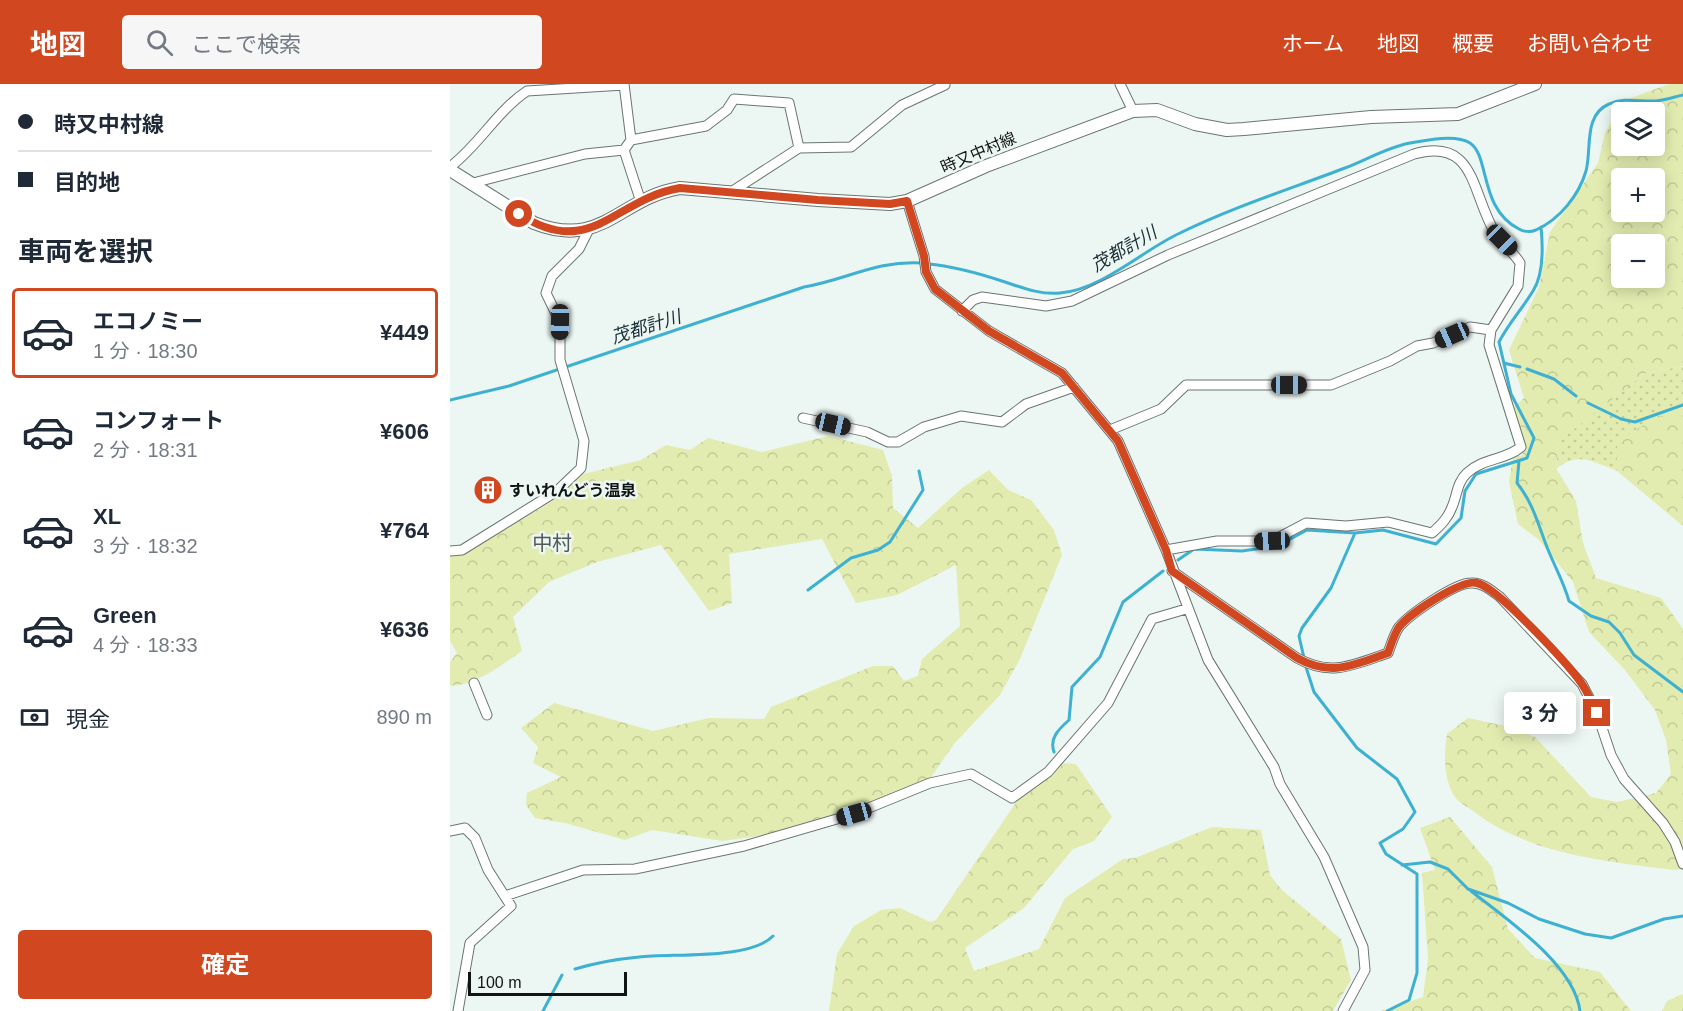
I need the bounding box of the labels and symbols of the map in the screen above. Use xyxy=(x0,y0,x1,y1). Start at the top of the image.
street label: 時又中村線 xyxy=(938,129,1018,176)
route start xyxy=(505,200,532,227)
water label: 茂都計川 xyxy=(1088,221,1162,276)
car xyxy=(1483,221,1521,259)
car xyxy=(551,304,569,340)
water label: 茂都計川 xyxy=(609,306,685,348)
car xyxy=(1432,319,1472,351)
car xyxy=(1271,376,1307,394)
car xyxy=(813,411,853,437)
building icon: すいれんどう温泉 xyxy=(472,474,504,506)
place label: すいれんどう温泉 xyxy=(509,482,637,499)
car xyxy=(1254,531,1290,551)
district label: 中村 xyxy=(532,532,572,554)
callout: 3 分 xyxy=(1504,692,1576,734)
route end xyxy=(1583,699,1610,726)
car xyxy=(834,800,874,828)
scale bar xyxy=(468,969,627,996)

